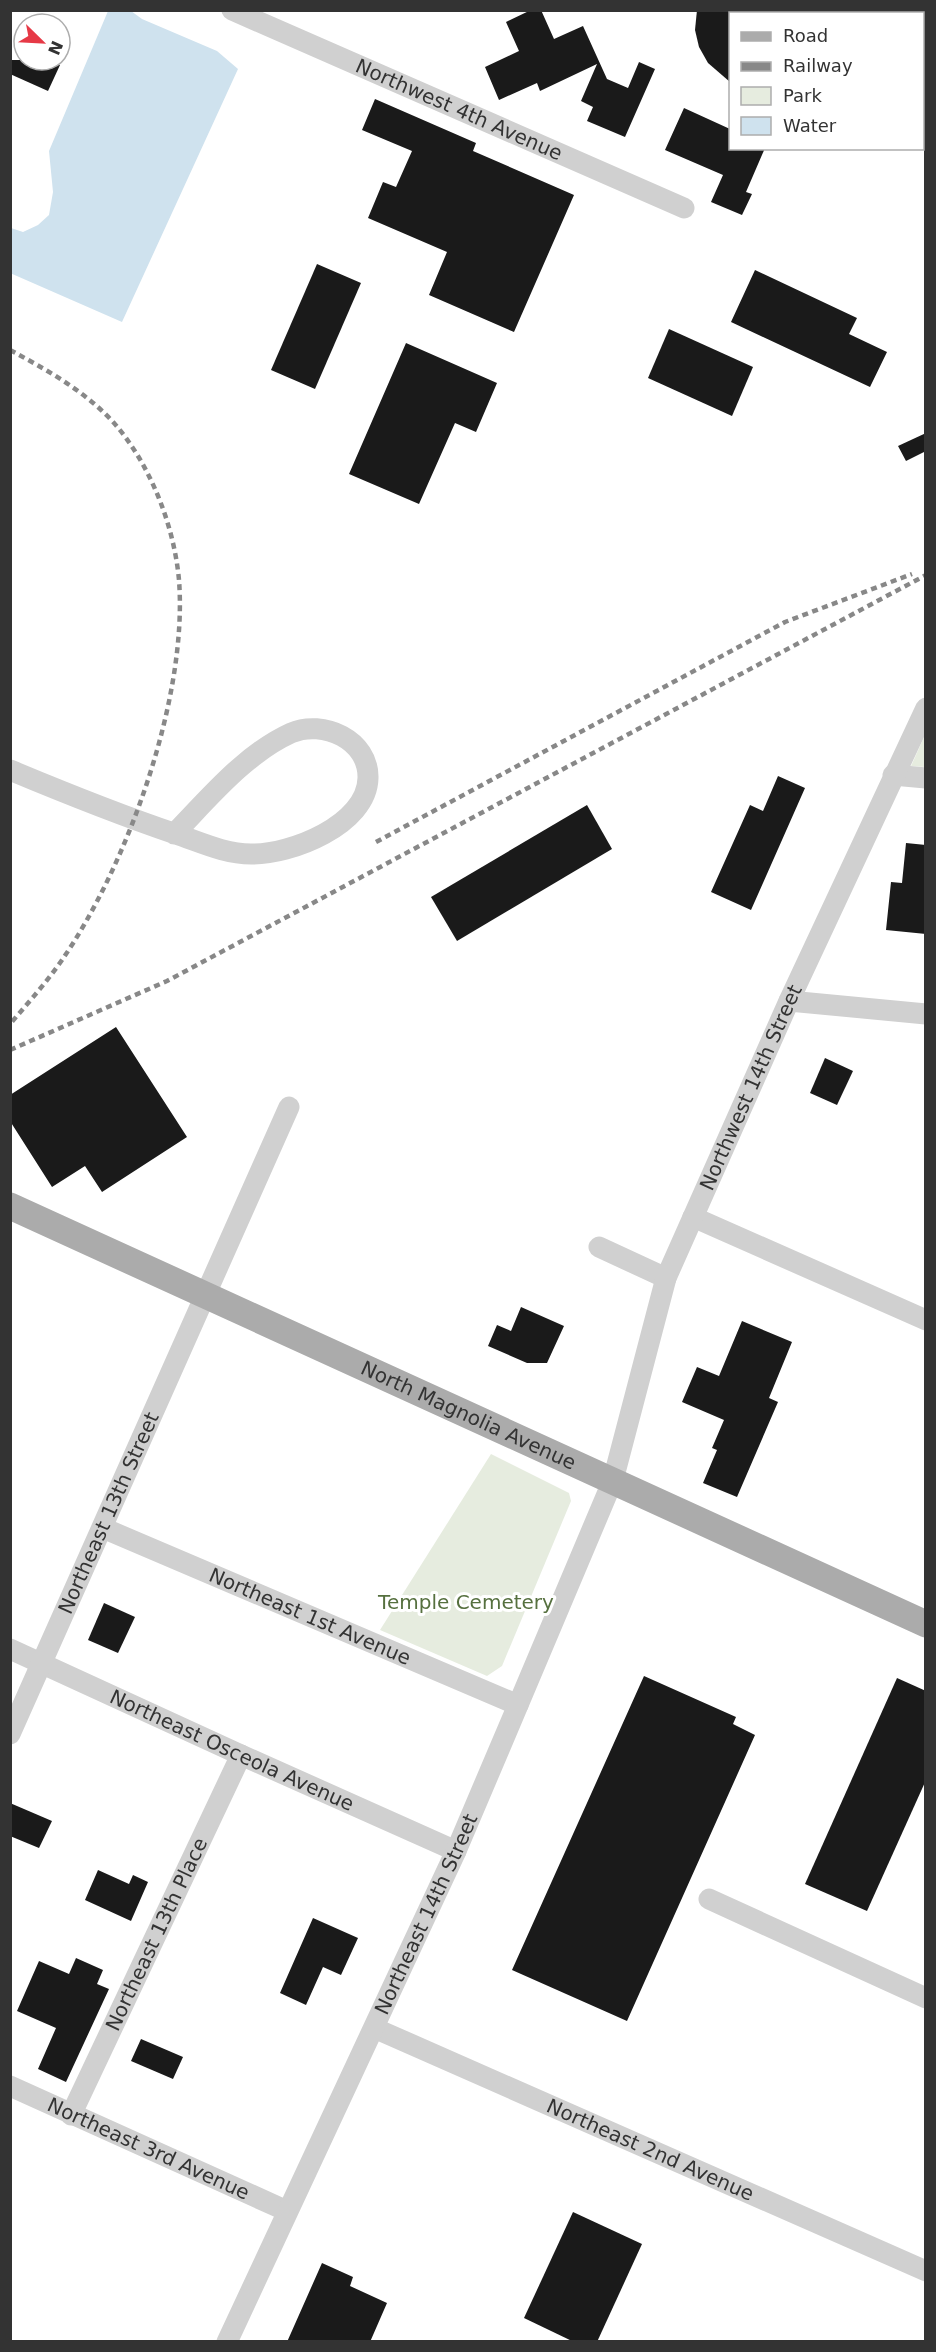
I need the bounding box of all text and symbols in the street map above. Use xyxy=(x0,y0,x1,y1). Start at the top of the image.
north arrow xyxy=(12,12,72,72)
legend xyxy=(729,12,924,150)
text: Road xyxy=(783,25,828,46)
text: N xyxy=(44,38,67,58)
street label: Northwest 4th Avenue xyxy=(352,54,566,165)
text: Railway xyxy=(783,55,853,76)
text: Park xyxy=(783,85,822,106)
text: Water xyxy=(783,115,837,136)
street label: Northwest 14th Street xyxy=(695,981,807,1194)
street label: North Magnolia Avenue xyxy=(357,1356,580,1475)
street label: Northeast 13th Street xyxy=(53,1408,164,1618)
street label: Northeast 1st Avenue xyxy=(205,1563,414,1670)
park label: Temple Cemetery xyxy=(377,1590,554,1614)
street label: Northeast Osceola Avenue xyxy=(106,1684,358,1816)
street label: Northeast 14th Street xyxy=(369,1810,483,2018)
street label: Northeast 13th Place xyxy=(101,1834,212,2035)
street label: Northeast 3rd Avenue xyxy=(44,2092,253,2205)
street label: Northeast 2nd Avenue xyxy=(543,2094,758,2206)

